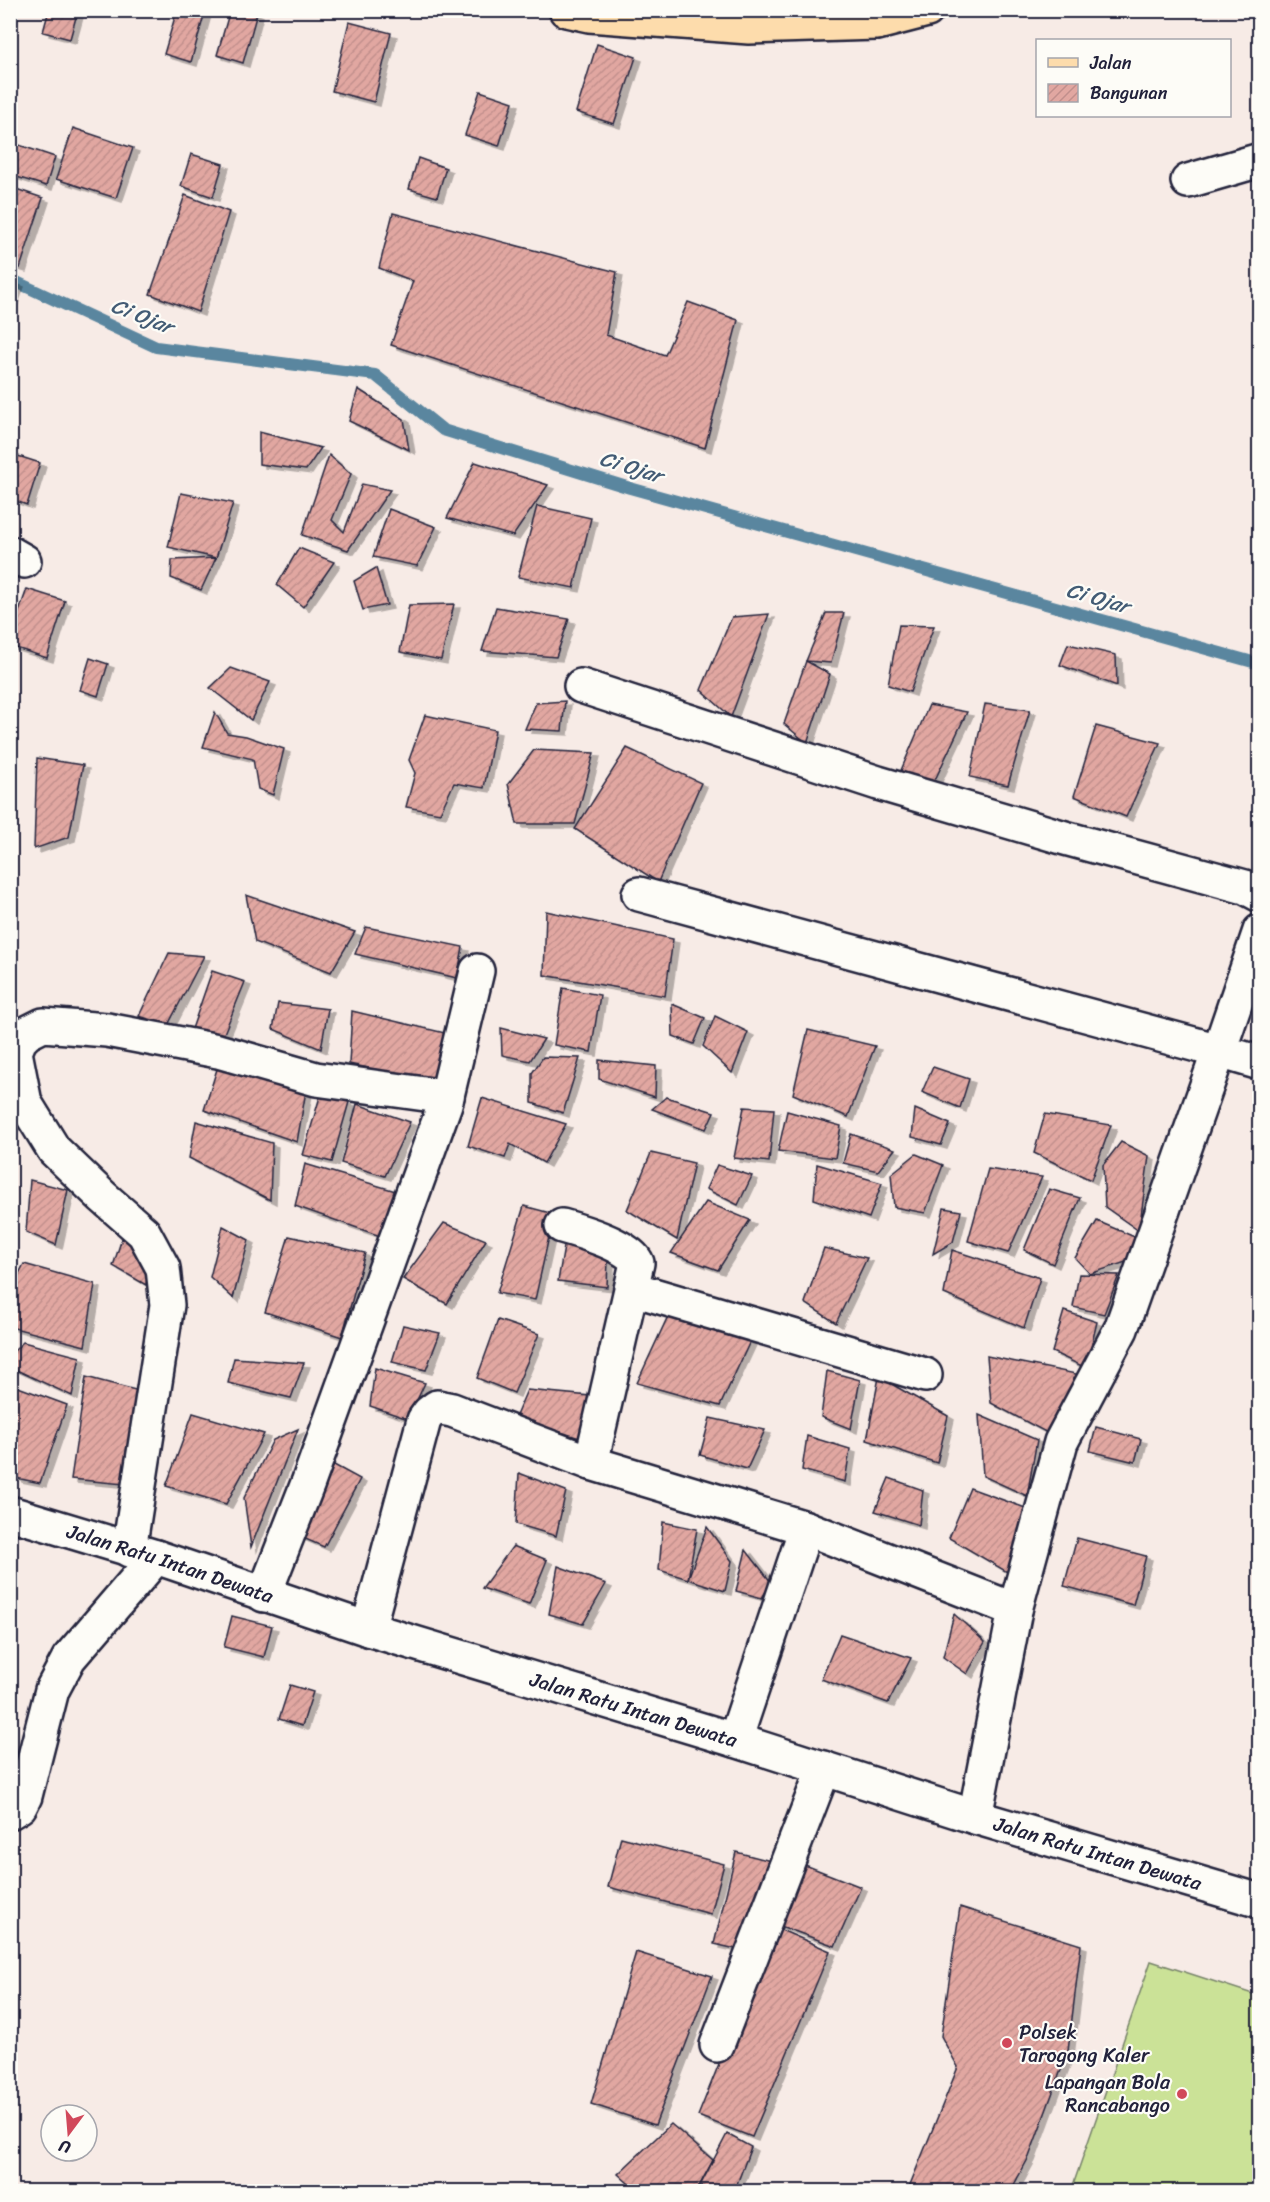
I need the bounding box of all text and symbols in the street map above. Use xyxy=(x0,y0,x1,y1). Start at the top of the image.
legend xyxy=(1036,39,1231,117)
text: Jalan xyxy=(1089,47,1132,79)
text: Bangunan xyxy=(1090,77,1168,109)
water label: Ci Ojar xyxy=(105,287,183,347)
water label: Ci Ojar xyxy=(595,439,671,496)
water label: Ci Ojar xyxy=(1062,571,1138,626)
street label: Jalan Ratu Intan Dewata xyxy=(62,1514,279,1614)
street label: Jalan Ratu Intan Dewata xyxy=(525,1662,743,1758)
street label: Jalan Ratu Intan Dewata xyxy=(989,1806,1207,1901)
place label: Polsek Tarogong Kaler xyxy=(1019,2015,1150,2073)
marker: Polsek Tarogong Kaler xyxy=(1000,2036,1014,2050)
place label: Lapangan Bola Rancabango xyxy=(1045,2065,1171,2123)
marker: Lapangan Bola Rancabango xyxy=(1175,2087,1189,2101)
north arrow xyxy=(39,2103,99,2163)
text: U xyxy=(55,2131,74,2162)

